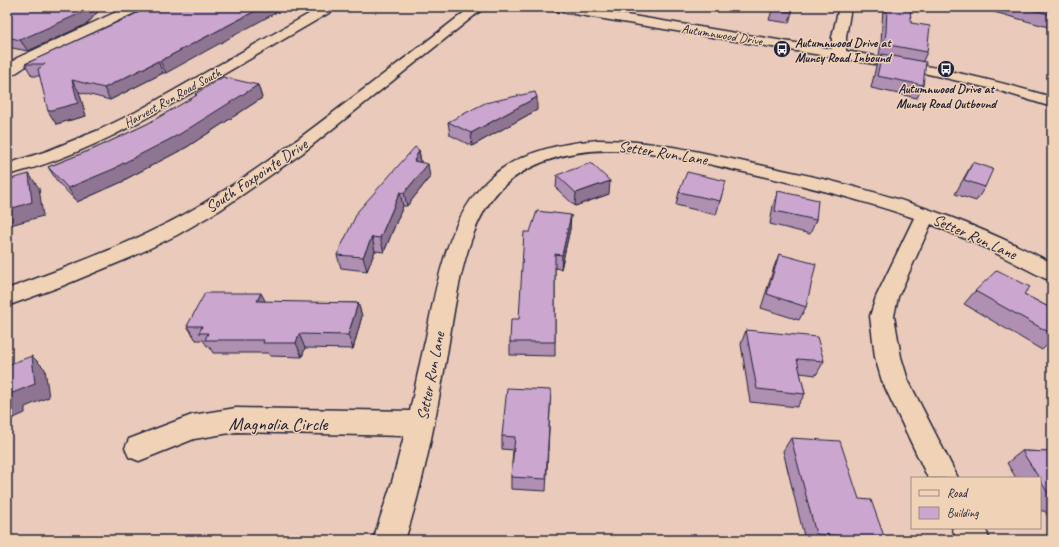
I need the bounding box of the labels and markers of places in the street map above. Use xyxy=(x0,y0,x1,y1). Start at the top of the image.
place label: Autumnwood Drive at Muncy Road Inbound xyxy=(795,35,893,66)
bus stop icon: Autumnwood Drive at Muncy Road Inbound xyxy=(772,39,792,59)
bus stop icon: Autumnwood Drive at Muncy Road Outbound xyxy=(936,59,956,79)
place label: Autumnwood Drive at Muncy Road Outbound xyxy=(896,81,999,112)

